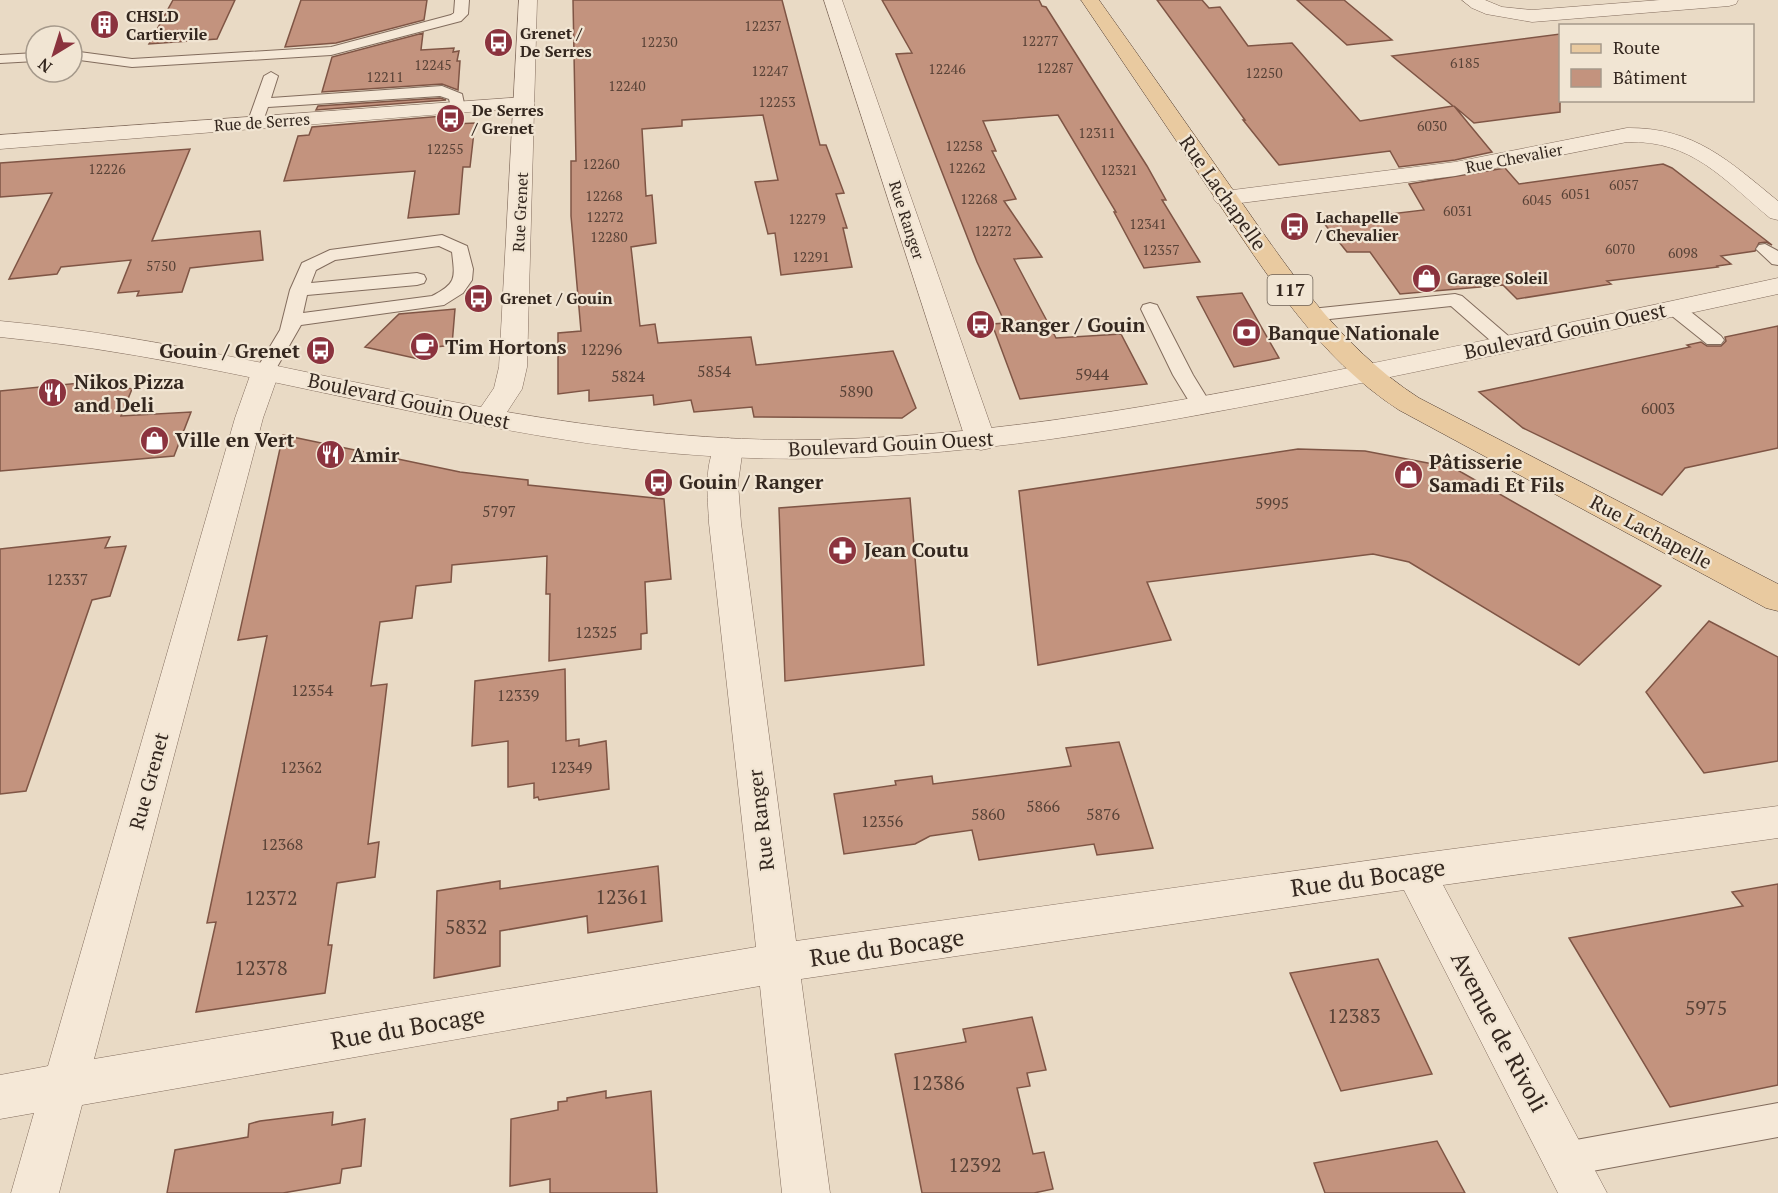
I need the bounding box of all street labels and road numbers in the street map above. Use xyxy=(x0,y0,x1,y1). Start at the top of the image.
street label: Rue de Serres xyxy=(213,108,311,136)
street label: Rue Lachapelle xyxy=(1174,130,1273,256)
street label: Rue Chevalier xyxy=(1463,138,1565,178)
street label: Rue Grenet xyxy=(507,171,533,253)
street label: Rue Ranger xyxy=(884,178,930,263)
road number: 117 xyxy=(1268,275,1312,305)
street label: Boulevard Gouin Ouest xyxy=(1461,296,1669,365)
street label: Boulevard Gouin Ouest xyxy=(306,366,513,435)
street label: Boulevard Gouin Ouest xyxy=(787,425,995,462)
street label: Rue Lachapelle xyxy=(1585,488,1717,575)
street label: Rue Grenet xyxy=(123,729,175,833)
street label: Rue Ranger xyxy=(741,767,780,872)
street label: Rue du Bocage xyxy=(1288,850,1447,904)
street label: Rue du Bocage xyxy=(807,920,966,974)
street label: Avenue de Rivoli xyxy=(1444,946,1556,1117)
street label: Rue du Bocage xyxy=(328,998,487,1056)

